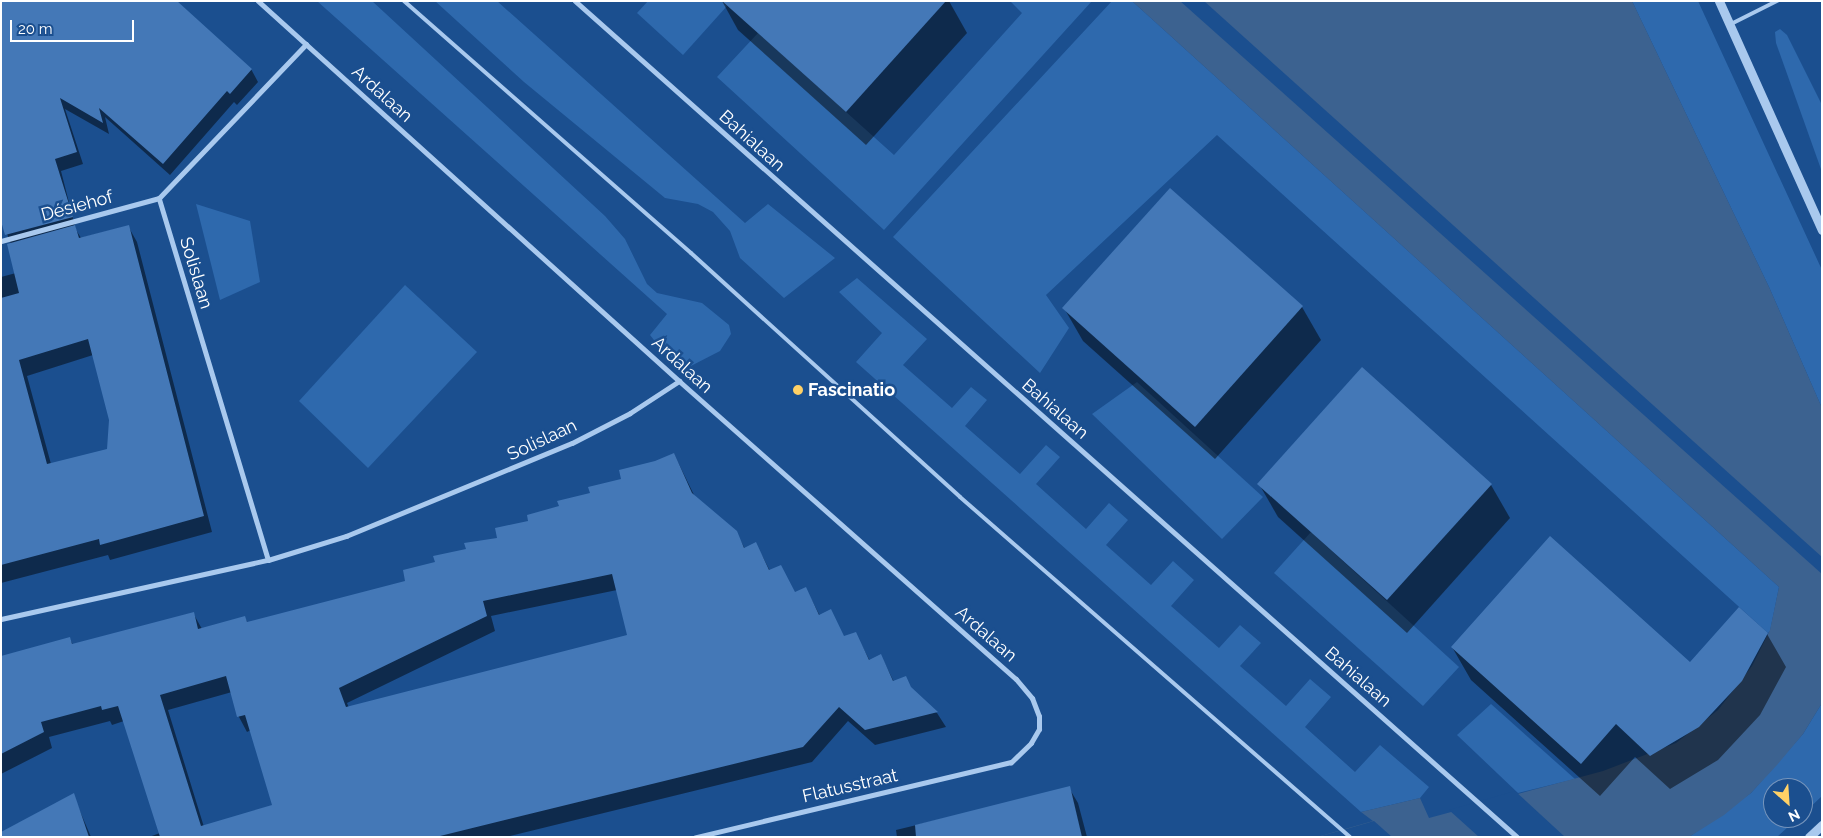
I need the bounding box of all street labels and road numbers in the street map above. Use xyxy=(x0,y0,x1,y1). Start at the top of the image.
street label: Ardalaan xyxy=(347,61,417,127)
street label: Bahialaan xyxy=(715,106,789,176)
street label: Désiehof xyxy=(39,186,115,226)
street label: Solislaan xyxy=(175,234,217,312)
street label: Ardalaan xyxy=(647,332,717,398)
street label: Bahialaan xyxy=(1017,374,1093,444)
street label: Solislaan xyxy=(504,415,580,465)
street label: Ardalaan xyxy=(951,601,1021,667)
street label: Bahialaan xyxy=(1320,642,1396,712)
street label: Flatusstraat xyxy=(800,765,900,807)

